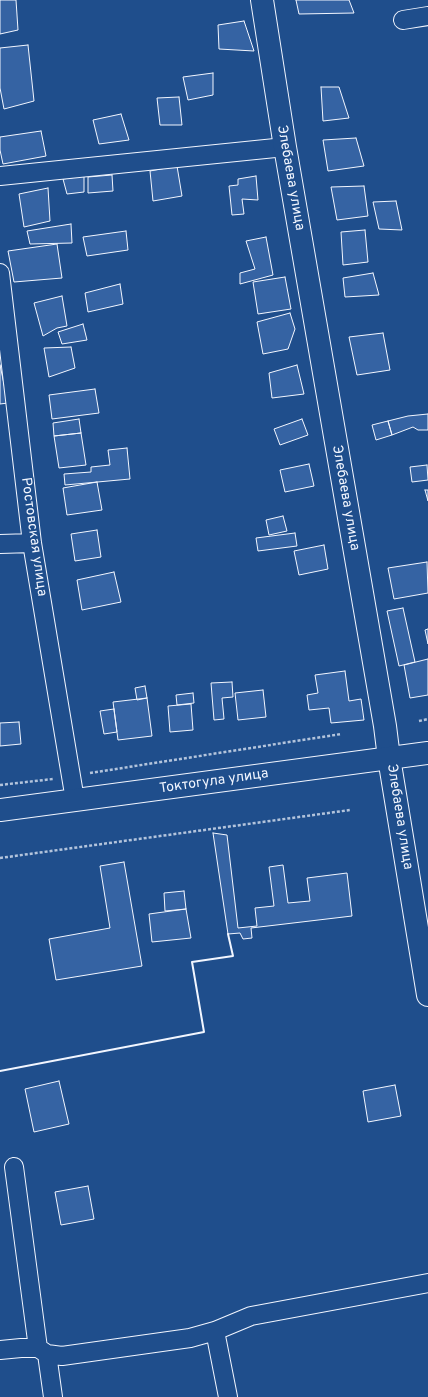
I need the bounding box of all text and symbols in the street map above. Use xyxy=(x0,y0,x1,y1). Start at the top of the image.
street label: Элебаева улица xyxy=(272,124,308,232)
street label: Элебаева улица xyxy=(327,444,363,552)
street label: Ростовская улица xyxy=(16,476,50,598)
street label: Элебаева улица xyxy=(382,763,416,871)
street label: Токтогула улица xyxy=(158,766,270,798)

